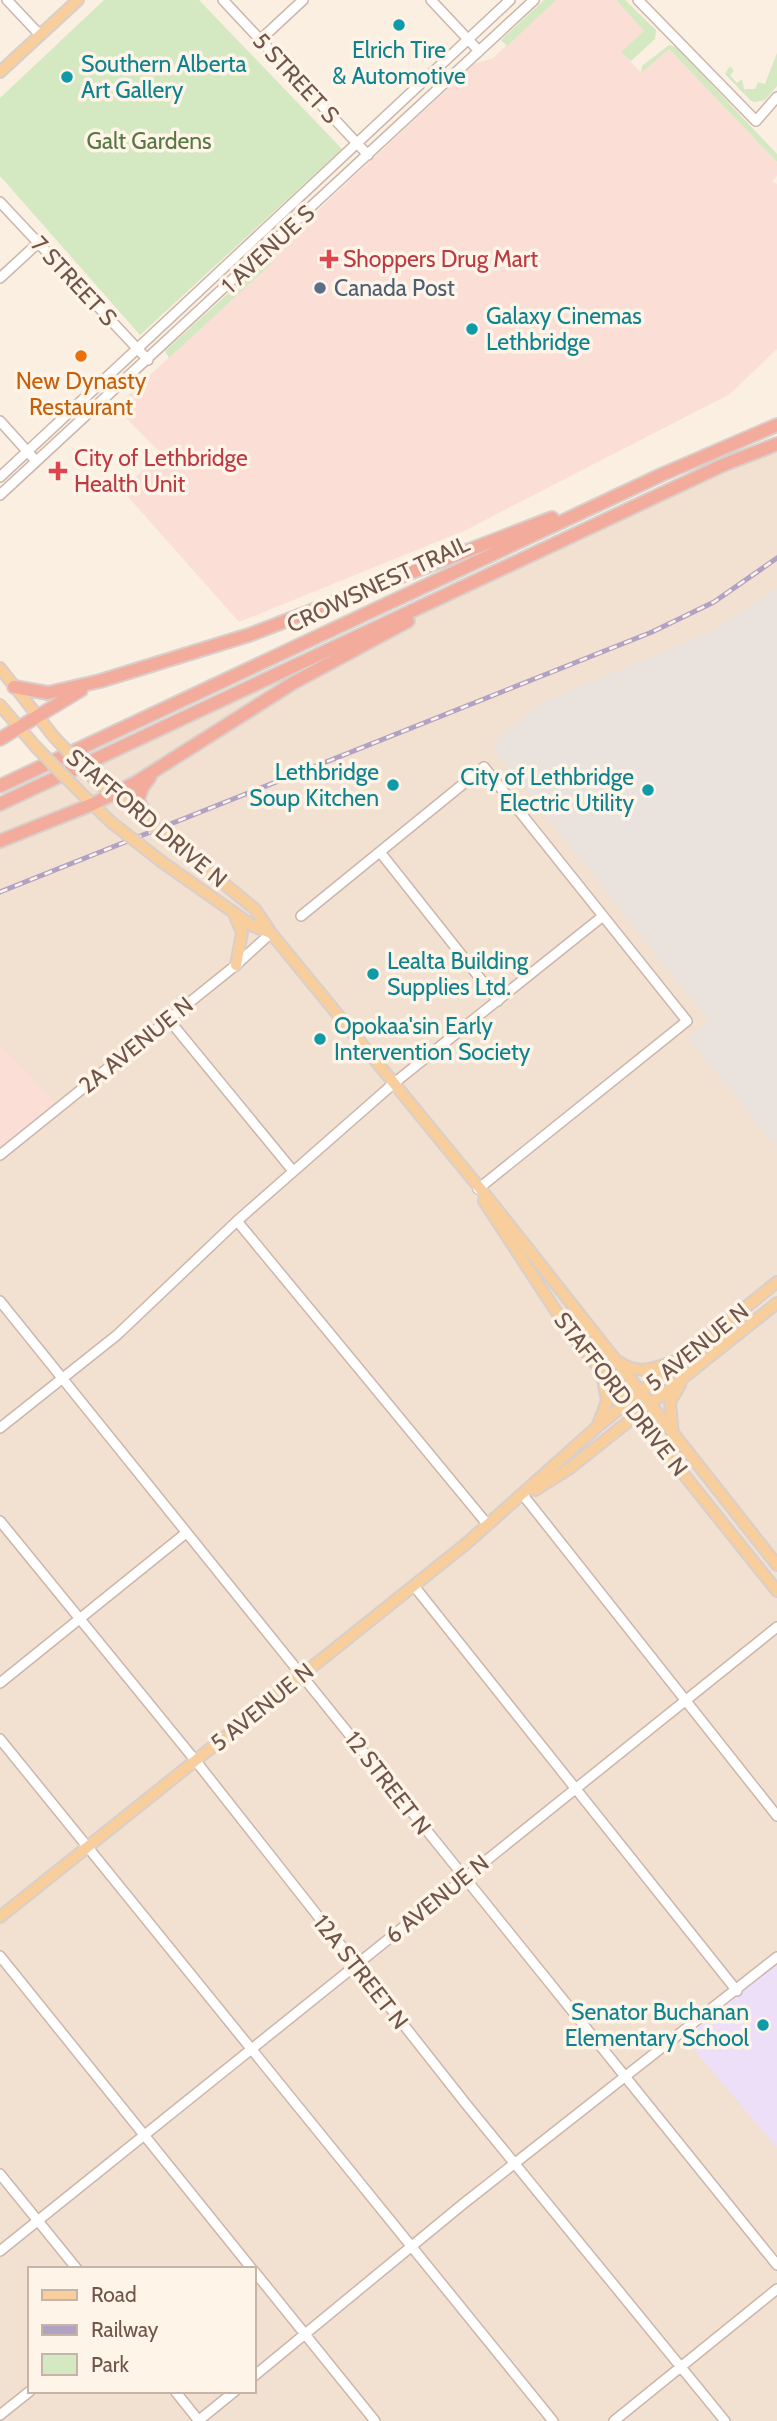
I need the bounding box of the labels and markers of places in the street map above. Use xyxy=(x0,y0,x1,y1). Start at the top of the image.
marker: Elrich Tire & Automotive xyxy=(391,17,407,33)
place label: Elrich Tire & Automotive xyxy=(332,36,466,90)
place label: Southern Alberta Art Gallery xyxy=(81,50,246,104)
marker: Southern Alberta Art Gallery xyxy=(59,69,75,85)
place label: Shoppers Drug Mart xyxy=(343,245,538,273)
marker: Shoppers Drug Mart xyxy=(321,251,337,267)
place label: Canada Post xyxy=(334,274,455,302)
marker: Canada Post xyxy=(312,280,328,296)
place label: Galaxy Cinemas Lethbridge xyxy=(486,302,642,356)
marker: Galaxy Cinemas Lethbridge xyxy=(464,321,480,337)
marker: New Dynasty Restaurant xyxy=(73,348,89,364)
place label: New Dynasty Restaurant xyxy=(16,367,147,421)
place label: City of Lethbridge Health Unit xyxy=(74,444,248,498)
marker: City of Lethbridge Health Unit xyxy=(48,461,68,481)
place label: Lethbridge Soup Kitchen xyxy=(249,758,379,812)
place label: City of Lethbridge Electric Utility xyxy=(460,763,634,817)
marker: Lethbridge Soup Kitchen xyxy=(385,777,401,793)
marker: City of Lethbridge Electric Utility xyxy=(640,782,656,798)
place label: Lealta Building Supplies Ltd. xyxy=(387,947,529,1001)
marker: Lealta Building Supplies Ltd. xyxy=(365,966,381,982)
place label: Opokaa'sin Early Intervention Society xyxy=(334,1012,531,1066)
marker: Opokaa'sin Early Intervention Society xyxy=(312,1031,328,1047)
place label: Senator Buchanan Elementary School xyxy=(565,1998,750,2052)
marker: Senator Buchanan Elementary School xyxy=(755,2017,771,2033)

